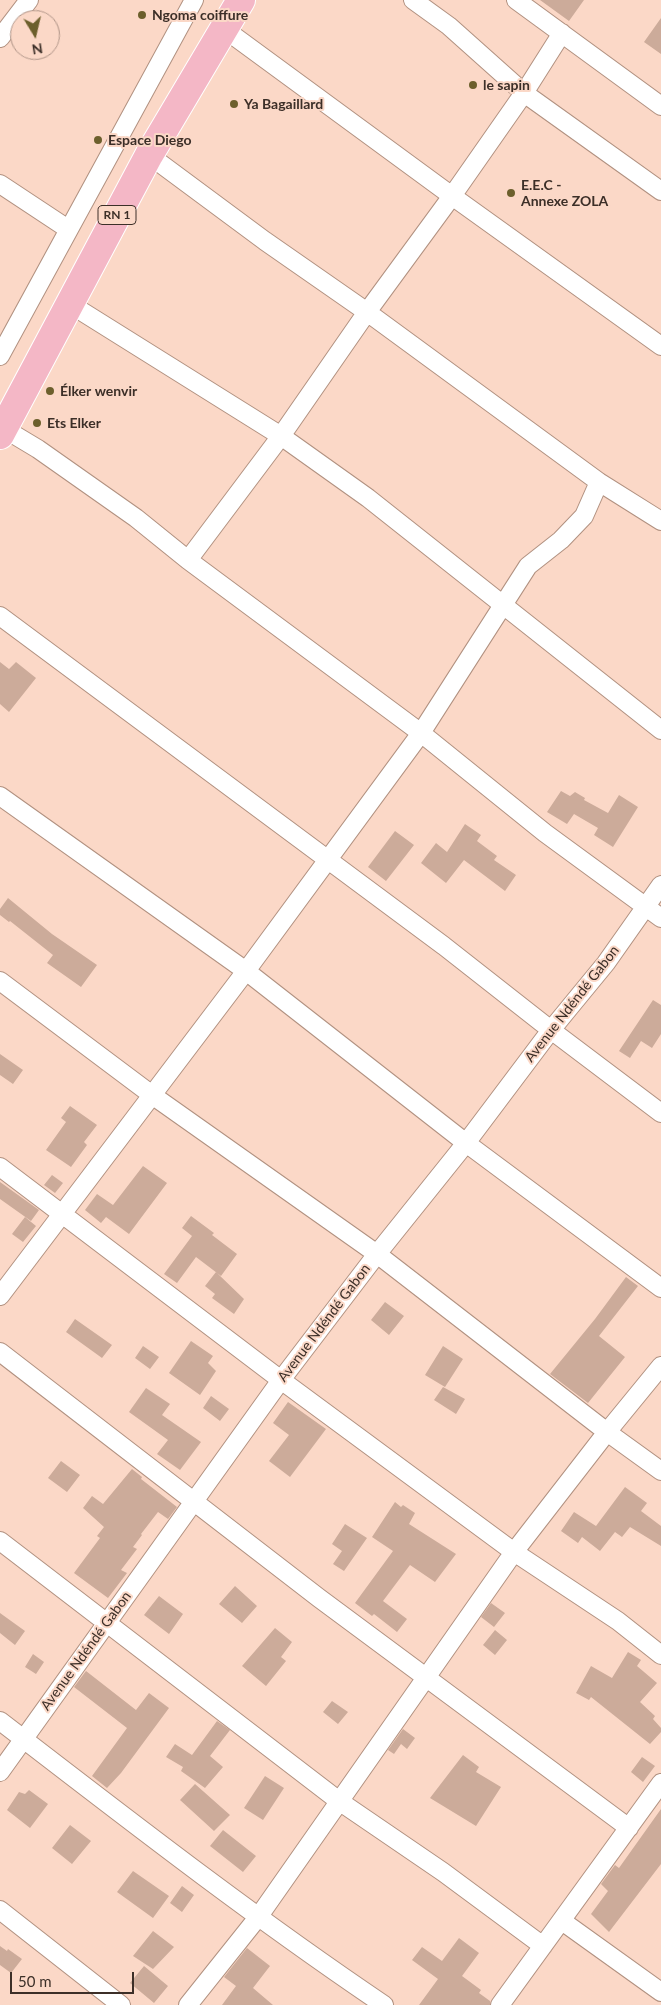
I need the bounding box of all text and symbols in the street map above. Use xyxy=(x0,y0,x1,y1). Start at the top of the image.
place label: Ngoma coiffure xyxy=(152,7,248,23)
marker: Ngoma coiffure xyxy=(136,9,148,21)
north arrow xyxy=(10,10,60,60)
text: N xyxy=(31,40,44,59)
place label: le sapin xyxy=(483,77,530,93)
marker: le sapin xyxy=(467,79,479,91)
place label: Ya Bagaillard xyxy=(244,96,323,112)
marker: Ya Bagaillard xyxy=(228,98,240,110)
place label: Espace Diego xyxy=(108,132,192,148)
marker: Espace Diego xyxy=(92,134,104,146)
place label: E.E.C - Annexe ZOLA xyxy=(521,177,608,210)
marker: E.E.C - Annexe ZOLA xyxy=(505,187,517,199)
road number: RN 1 xyxy=(98,206,136,224)
place label: Élker wenvir xyxy=(60,383,137,399)
marker: Élker wenvir xyxy=(44,385,56,397)
place label: Ets Elker xyxy=(47,415,101,431)
marker: Ets Elker xyxy=(31,417,43,429)
street label: Avenue Ndéndé Gabon xyxy=(521,942,623,1066)
street label: Avenue Ndéndé Gabon xyxy=(274,1261,374,1385)
street label: Avenue Ndéndé Gabon xyxy=(37,1588,135,1714)
scale bar xyxy=(12,1962,136,1994)
text: 50 m xyxy=(18,1972,52,1990)

